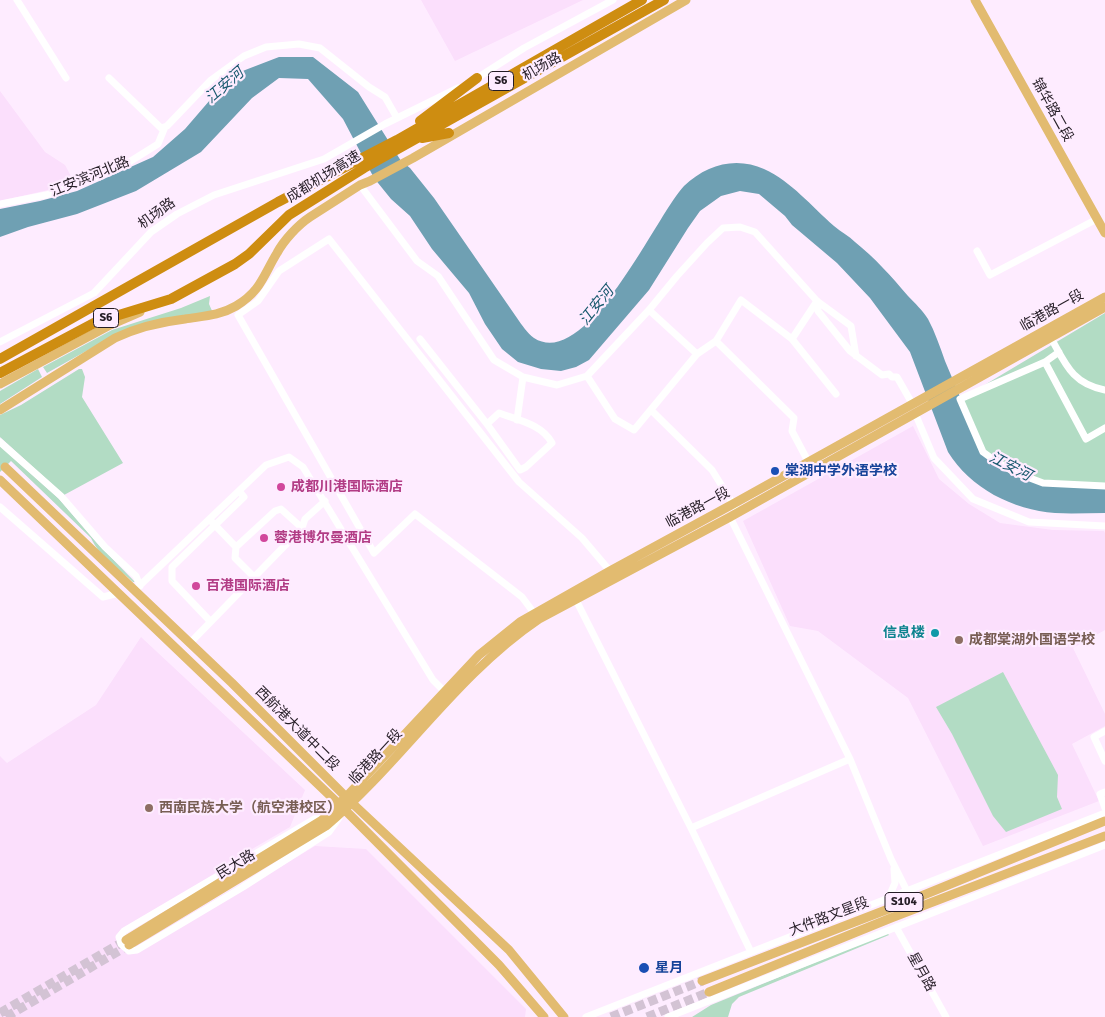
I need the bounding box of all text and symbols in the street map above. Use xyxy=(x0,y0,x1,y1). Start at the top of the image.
street label: 机场路 xyxy=(520,49,564,85)
water label: 江安河 xyxy=(202,64,248,108)
road number: S6 xyxy=(488,72,514,90)
street label: 锦华路二段 xyxy=(1028,75,1076,145)
street label: 成都机场高速 xyxy=(284,148,364,206)
street label: 江安滨河北路 xyxy=(48,153,132,201)
street label: 机场路 xyxy=(135,195,179,233)
water label: 江安河 xyxy=(576,283,618,329)
street label: 临港路一段 xyxy=(1017,287,1087,335)
road number: S6 xyxy=(94,308,118,328)
water label: 江安河 xyxy=(986,449,1034,485)
place label: 棠湖中学外语学校 xyxy=(785,463,897,479)
marker: 棠湖中学外语学校 xyxy=(769,465,781,477)
place label: 成都川港国际酒店 xyxy=(291,479,403,495)
marker: 成都川港国际酒店 xyxy=(275,481,287,493)
street label: 临港路一段 xyxy=(663,484,733,532)
place label: 蓉港博尔曼酒店 xyxy=(274,530,372,546)
marker: 蓉港博尔曼酒店 xyxy=(258,532,270,544)
place label: 百港国际酒店 xyxy=(206,578,290,594)
marker: 百港国际酒店 xyxy=(190,580,202,592)
place label: 信息楼 xyxy=(883,625,925,641)
marker: 信息楼 xyxy=(929,627,941,639)
place label: 成都棠湖外国语学校 xyxy=(969,632,1095,648)
marker: 成都棠湖外国语学校 xyxy=(953,634,965,646)
street label: 西航港大道中二段 xyxy=(251,683,343,775)
street label: 临港路一段 xyxy=(346,726,406,788)
place label: 西南民族大学（航空港校区） xyxy=(159,800,341,816)
marker: 西南民族大学（航空港校区） xyxy=(143,802,155,814)
street label: 民大路 xyxy=(214,847,258,883)
road number: S104 xyxy=(885,892,923,912)
street label: 大件路文星段 xyxy=(787,894,871,940)
street label: 星月路 xyxy=(903,950,939,994)
place label: 星月 xyxy=(655,960,683,976)
marker: 星月 xyxy=(637,961,651,975)

